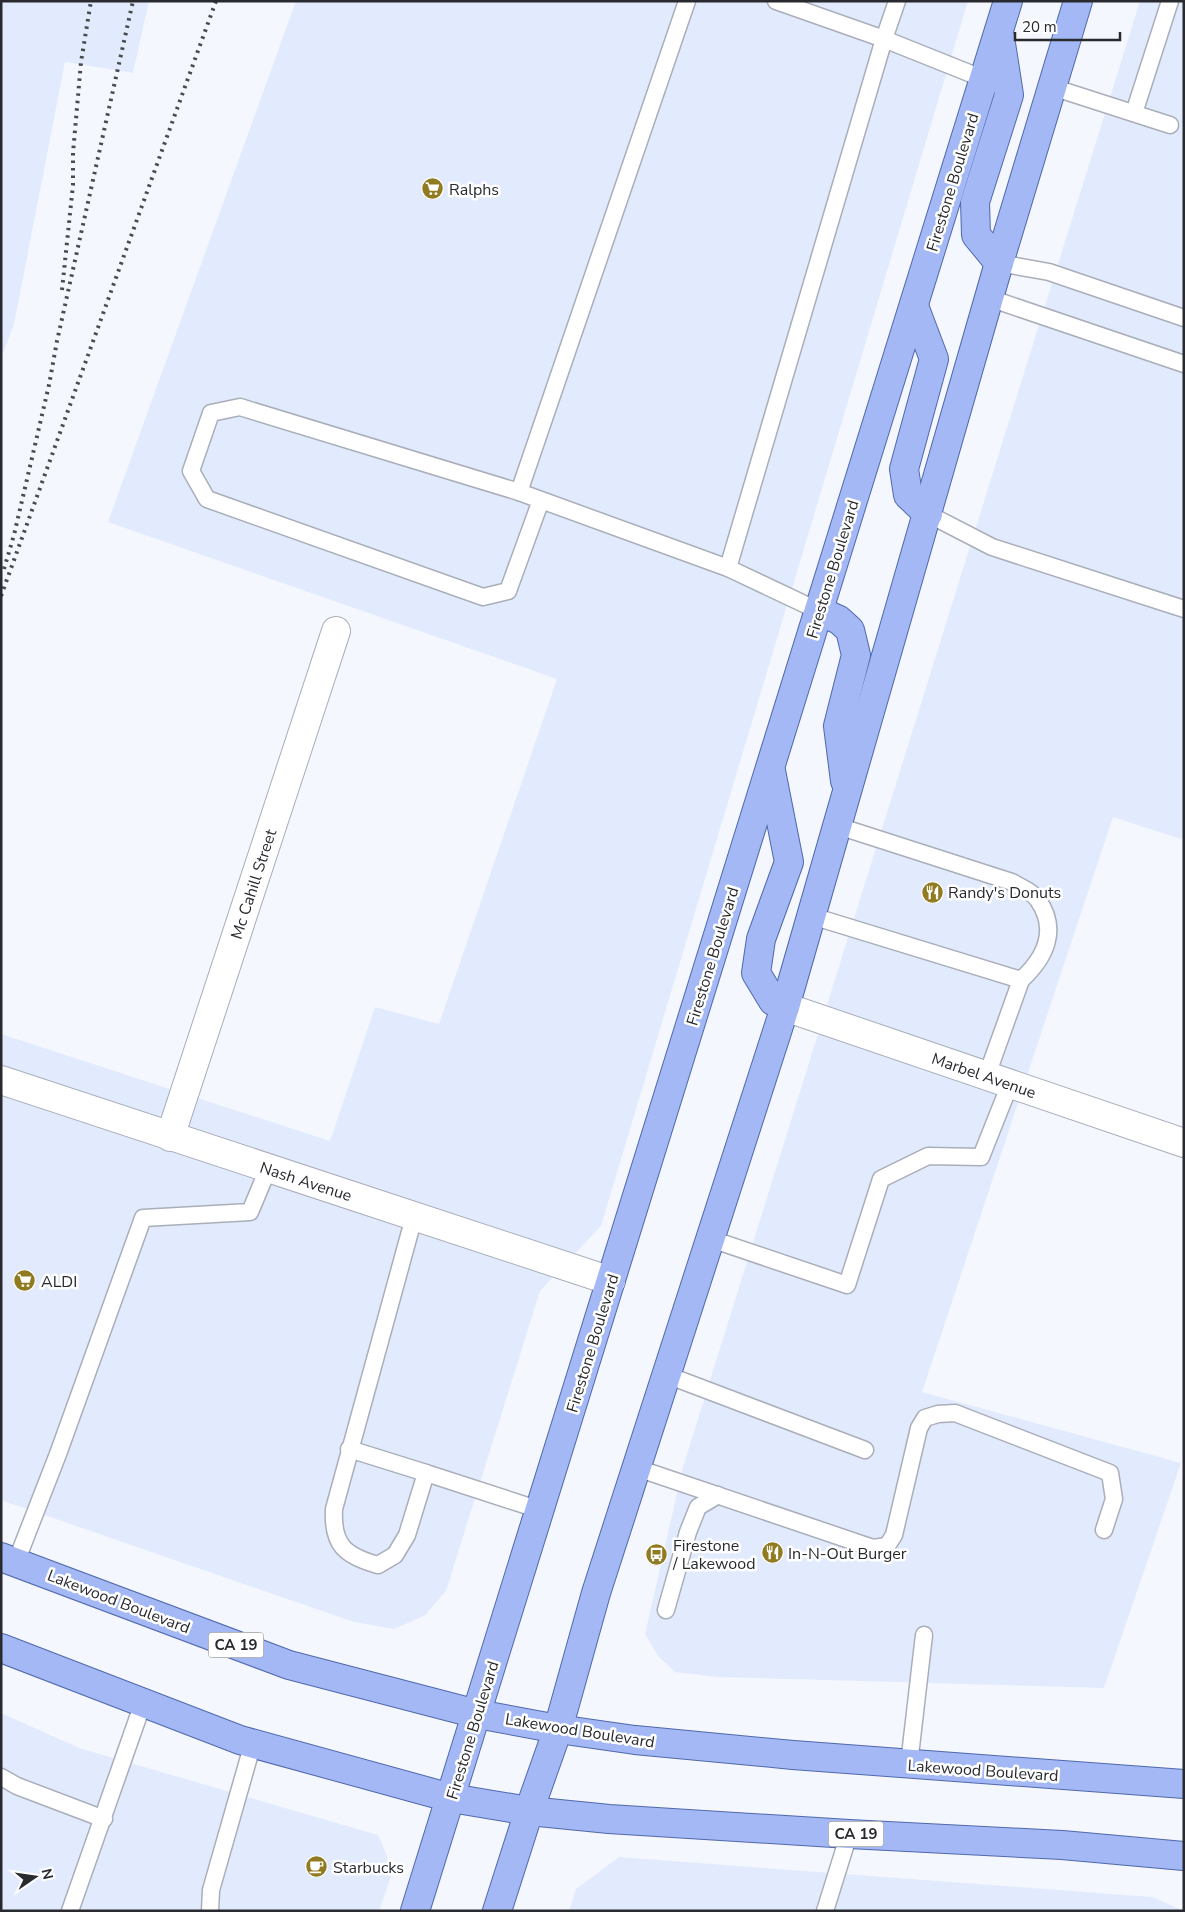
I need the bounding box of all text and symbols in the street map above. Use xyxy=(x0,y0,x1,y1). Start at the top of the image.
scale bar xyxy=(1015,10,1120,42)
text: 20 m xyxy=(1022,17,1057,37)
street label: Firestone Boulevard xyxy=(921,110,984,254)
supermarket icon: Ralphs xyxy=(421,177,445,201)
place label: Ralphs xyxy=(449,179,499,201)
street label: Firestone Boulevard xyxy=(801,497,864,641)
street label: Mc Cahill Street xyxy=(226,826,282,942)
restaurant icon: Randy's Donuts xyxy=(920,880,944,904)
place label: Randy's Donuts xyxy=(948,882,1061,904)
street label: Firestone Boulevard xyxy=(681,884,744,1028)
street label: Marbel Avenue xyxy=(929,1048,1039,1104)
street label: Nash Avenue xyxy=(257,1157,355,1207)
supermarket icon: ALDI xyxy=(13,1269,37,1293)
place label: ALDI xyxy=(41,1271,77,1293)
street label: Firestone Boulevard xyxy=(561,1271,624,1415)
place label: Firestone / Lakewood xyxy=(672,1535,755,1575)
restaurant icon: In-N-Out Burger xyxy=(760,1541,784,1565)
bus stop icon: Firestone / Lakewood xyxy=(645,1542,669,1566)
place label: In-N-Out Burger xyxy=(788,1543,907,1565)
street label: Lakewood Boulevard xyxy=(44,1565,193,1639)
road number: CA 19 xyxy=(208,1632,264,1658)
street label: Firestone Boulevard xyxy=(441,1658,504,1802)
street label: Lakewood Boulevard xyxy=(503,1708,656,1754)
street label: Lakewood Boulevard xyxy=(907,1755,1059,1787)
road number: CA 19 xyxy=(828,1822,884,1846)
north arrow xyxy=(10,1852,60,1902)
cafe icon: Starbucks xyxy=(305,1855,329,1879)
place label: Starbucks xyxy=(333,1857,404,1879)
text: N xyxy=(37,1867,58,1881)

